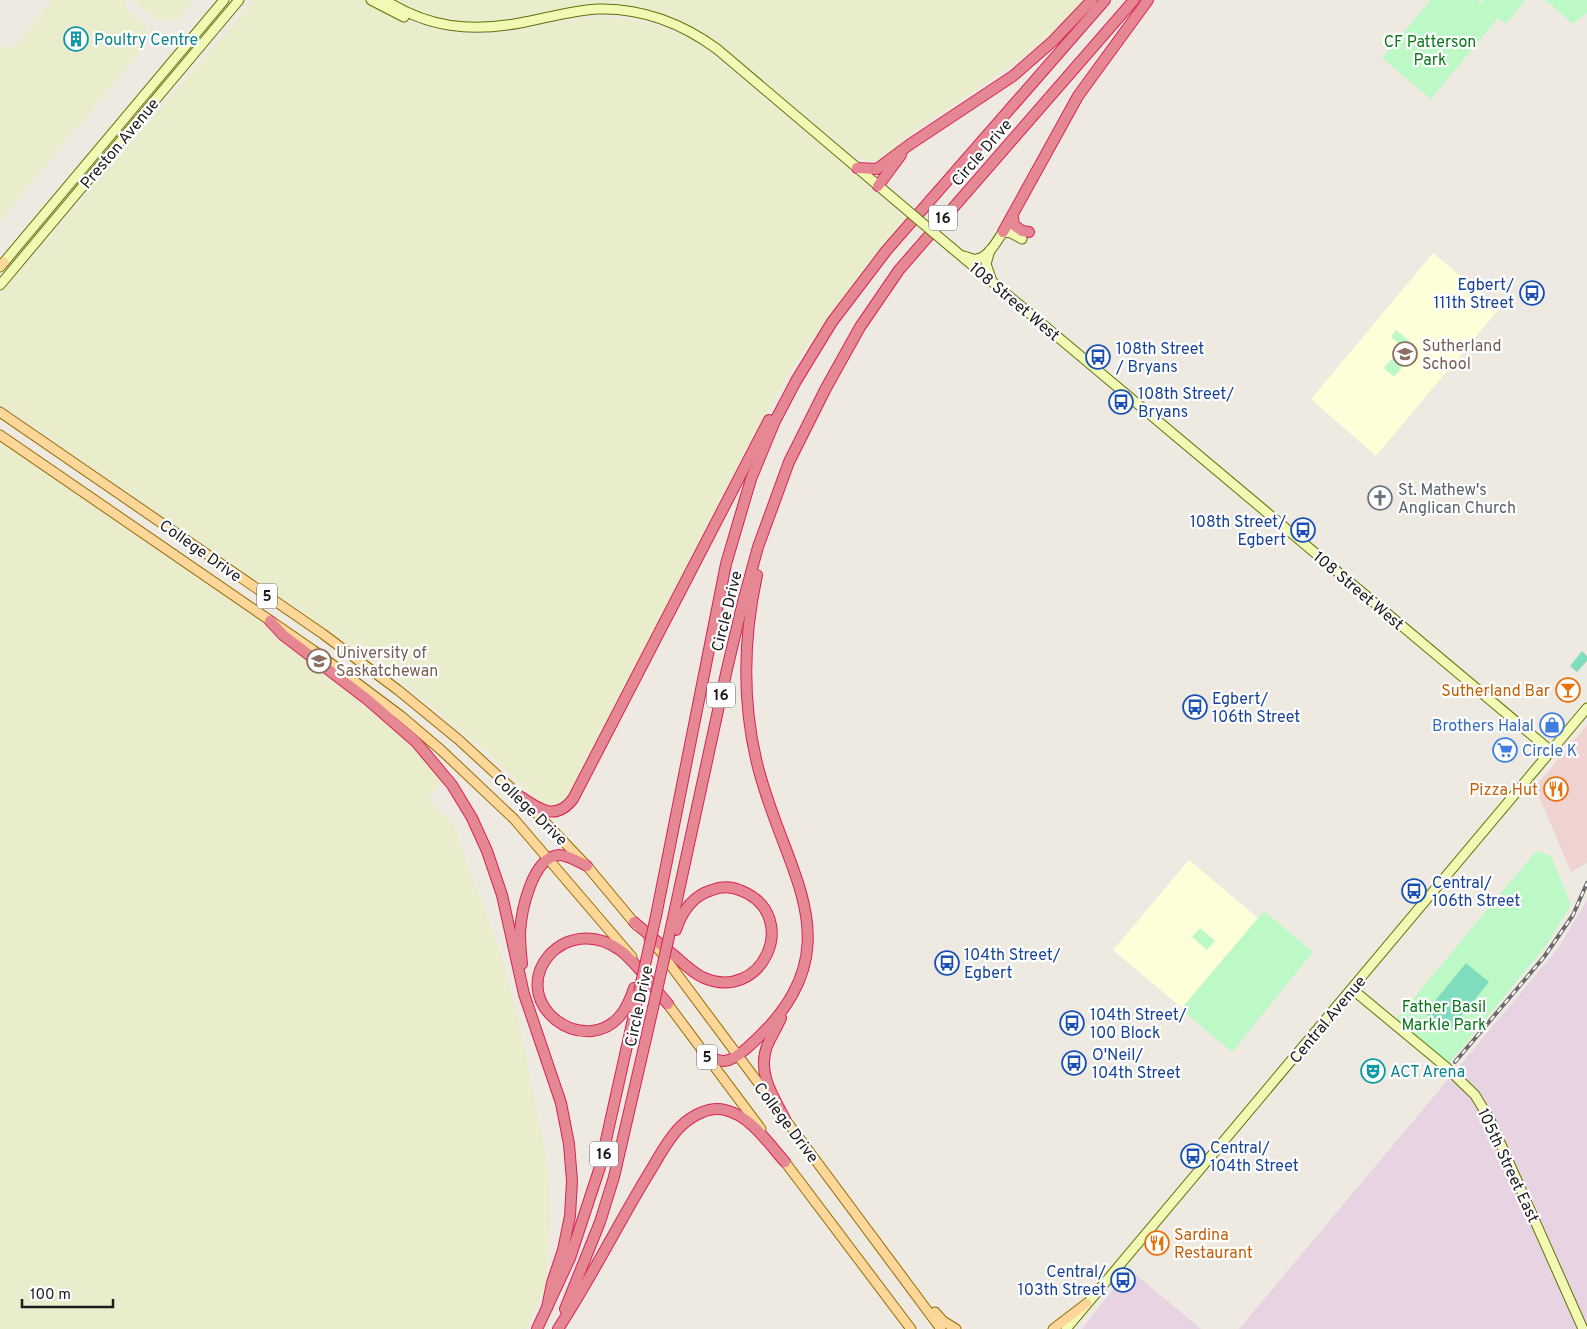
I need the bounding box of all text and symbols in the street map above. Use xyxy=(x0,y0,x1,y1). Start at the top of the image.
building icon: Poultry Centre xyxy=(63,26,89,52)
place label: Poultry Centre xyxy=(94,31,198,51)
park label: CF Patterson Park xyxy=(1384,33,1476,71)
street label: Preston Avenue xyxy=(77,95,164,194)
street label: Circle Drive xyxy=(948,116,1017,191)
road number: 16 xyxy=(929,206,957,230)
street label: 108 Street West xyxy=(964,259,1063,346)
place label: Egbert/ 111th Street xyxy=(1434,276,1514,314)
bus stop icon: Egbert/ 111th Street xyxy=(1519,280,1545,306)
place label: Sutherland School xyxy=(1422,337,1502,375)
place label: 108th Street / Bryans xyxy=(1115,340,1204,378)
school or university icon: Sutherland School xyxy=(1392,341,1418,367)
bus stop icon: 108th Street / Bryans xyxy=(1085,344,1111,370)
place label: 108th Street/ Bryans xyxy=(1138,385,1234,423)
bus stop icon: 108th Street/ Bryans xyxy=(1108,389,1134,415)
place label: St. Mathew's Anglican Church xyxy=(1398,481,1516,519)
church icon: St. Mathew's Anglican Church xyxy=(1367,485,1393,511)
place label: 108th Street/ Egbert xyxy=(1190,513,1286,551)
street label: College Drive xyxy=(155,516,245,587)
bus stop icon: 108th Street/ Egbert xyxy=(1290,517,1316,543)
street label: 108 Street West xyxy=(1308,548,1407,635)
street label: Circle Drive xyxy=(708,569,748,654)
road number: 5 xyxy=(257,584,277,608)
place label: University of Saskatchewan xyxy=(336,644,438,682)
school or university icon: University of Saskatchewan xyxy=(306,648,332,674)
bar icon: Sutherland Bar xyxy=(1555,677,1581,703)
road number: 16 xyxy=(707,682,735,708)
place label: Sutherland Bar xyxy=(1441,682,1550,702)
place label: Egbert/ 106th Street xyxy=(1212,690,1300,728)
bus stop icon: Egbert/ 106th Street xyxy=(1182,694,1208,720)
shop icon: Brothers Halal xyxy=(1539,712,1565,738)
place label: Brothers Halal xyxy=(1432,717,1534,737)
supermarket icon: Circle K xyxy=(1492,737,1518,763)
place label: Circle K xyxy=(1522,742,1577,762)
street label: College Drive xyxy=(488,770,571,851)
restaurant icon: Pizza Hut xyxy=(1543,776,1569,802)
place label: Pizza Hut xyxy=(1469,781,1538,801)
place label: Central/ 106th Street xyxy=(1432,874,1520,912)
bus stop icon: Central/ 106th Street xyxy=(1401,878,1427,904)
place label: 104th Street/ Egbert xyxy=(964,946,1061,984)
bus stop icon: 104th Street/ Egbert xyxy=(934,950,960,976)
street label: Circle Drive xyxy=(622,964,658,1049)
street label: Central Avenue xyxy=(1286,972,1371,1068)
park label: Father Basil Markle Park xyxy=(1401,998,1487,1036)
place label: 104th Street/ 100 Block xyxy=(1090,1006,1187,1044)
bus stop icon: 104th Street/ 100 Block xyxy=(1059,1010,1085,1036)
road number: 5 xyxy=(697,1044,717,1070)
place label: O'Neil/ 104th Street xyxy=(1092,1046,1181,1084)
bus stop icon: O'Neil/ 104th Street xyxy=(1061,1050,1087,1076)
theatre icon: ACT Arena xyxy=(1360,1058,1386,1084)
place label: ACT Arena xyxy=(1390,1063,1465,1083)
street label: College Drive xyxy=(749,1079,822,1167)
street label: 105th Street East xyxy=(1472,1106,1542,1226)
place label: Central/ 104th Street xyxy=(1210,1139,1299,1177)
road number: 16 xyxy=(590,1142,618,1166)
bus stop icon: Central/ 104th Street xyxy=(1180,1143,1206,1169)
place label: Sardina Restaurant xyxy=(1174,1226,1253,1264)
restaurant icon: Sardina Restaurant xyxy=(1144,1230,1170,1256)
place label: Central/ 103th Street xyxy=(1018,1263,1106,1301)
bus stop icon: Central/ 103th Street xyxy=(1110,1267,1136,1293)
scale bar xyxy=(22,1276,114,1308)
text: 100 m xyxy=(30,1286,71,1305)

